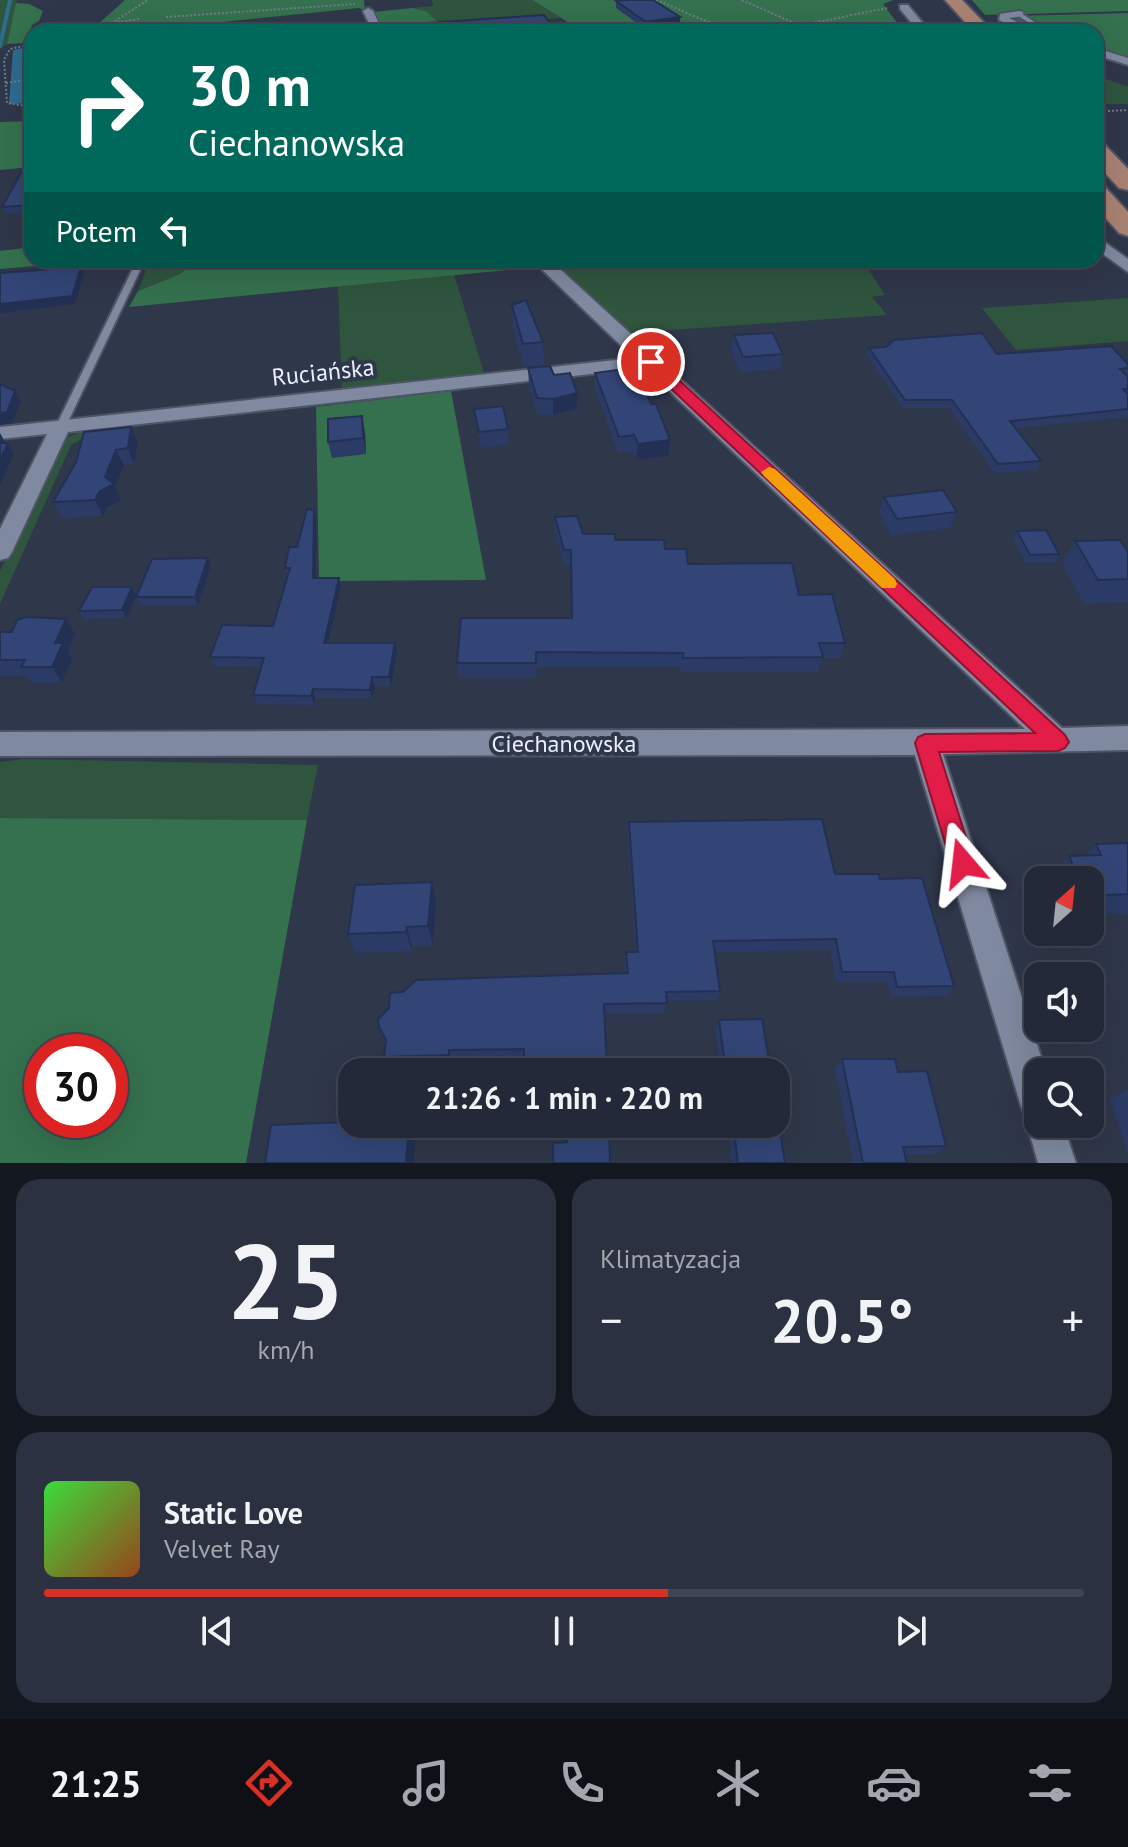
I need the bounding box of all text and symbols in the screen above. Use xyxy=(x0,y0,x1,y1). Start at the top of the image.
text: 30 m xyxy=(188,49,311,121)
icon: right xyxy=(56,56,160,160)
text: Ciechanowska xyxy=(188,119,405,166)
icon: left xyxy=(153,208,197,252)
text: Potem xyxy=(56,211,137,250)
pin xyxy=(617,328,685,396)
icon: arrive xyxy=(629,340,673,384)
street label: Ruciańska xyxy=(270,351,376,393)
street label: Ciechanowska xyxy=(492,728,636,759)
position arrow xyxy=(921,821,1005,905)
north arrow xyxy=(1024,866,1104,946)
map controls xyxy=(1024,866,1104,1138)
button: sound xyxy=(1024,962,1104,1042)
speed limit sign: 30 xyxy=(24,1034,128,1138)
button: search xyxy=(1024,1058,1104,1138)
text: 21:26 · 1 min · 220 m xyxy=(425,1078,703,1117)
text: 25 xyxy=(227,1213,345,1348)
text: Klimatyzacja xyxy=(600,1242,741,1275)
text: 20.5° xyxy=(770,1281,914,1359)
text: − xyxy=(600,1291,622,1348)
text: + xyxy=(1062,1291,1084,1348)
text: km/h xyxy=(258,1333,315,1366)
text: Static Love xyxy=(164,1493,303,1532)
text: Velvet Ray xyxy=(164,1532,280,1565)
icon: previous xyxy=(195,1609,239,1653)
icon: pause xyxy=(542,1609,586,1653)
icon: next xyxy=(889,1609,933,1653)
icon: directions xyxy=(241,1755,297,1811)
icon: music xyxy=(398,1755,454,1811)
icon: phone xyxy=(554,1755,610,1811)
icon: climate xyxy=(710,1755,766,1811)
icon: car xyxy=(866,1755,922,1811)
icon: filters xyxy=(1022,1755,1078,1811)
text: 21:25 xyxy=(50,1760,141,1807)

